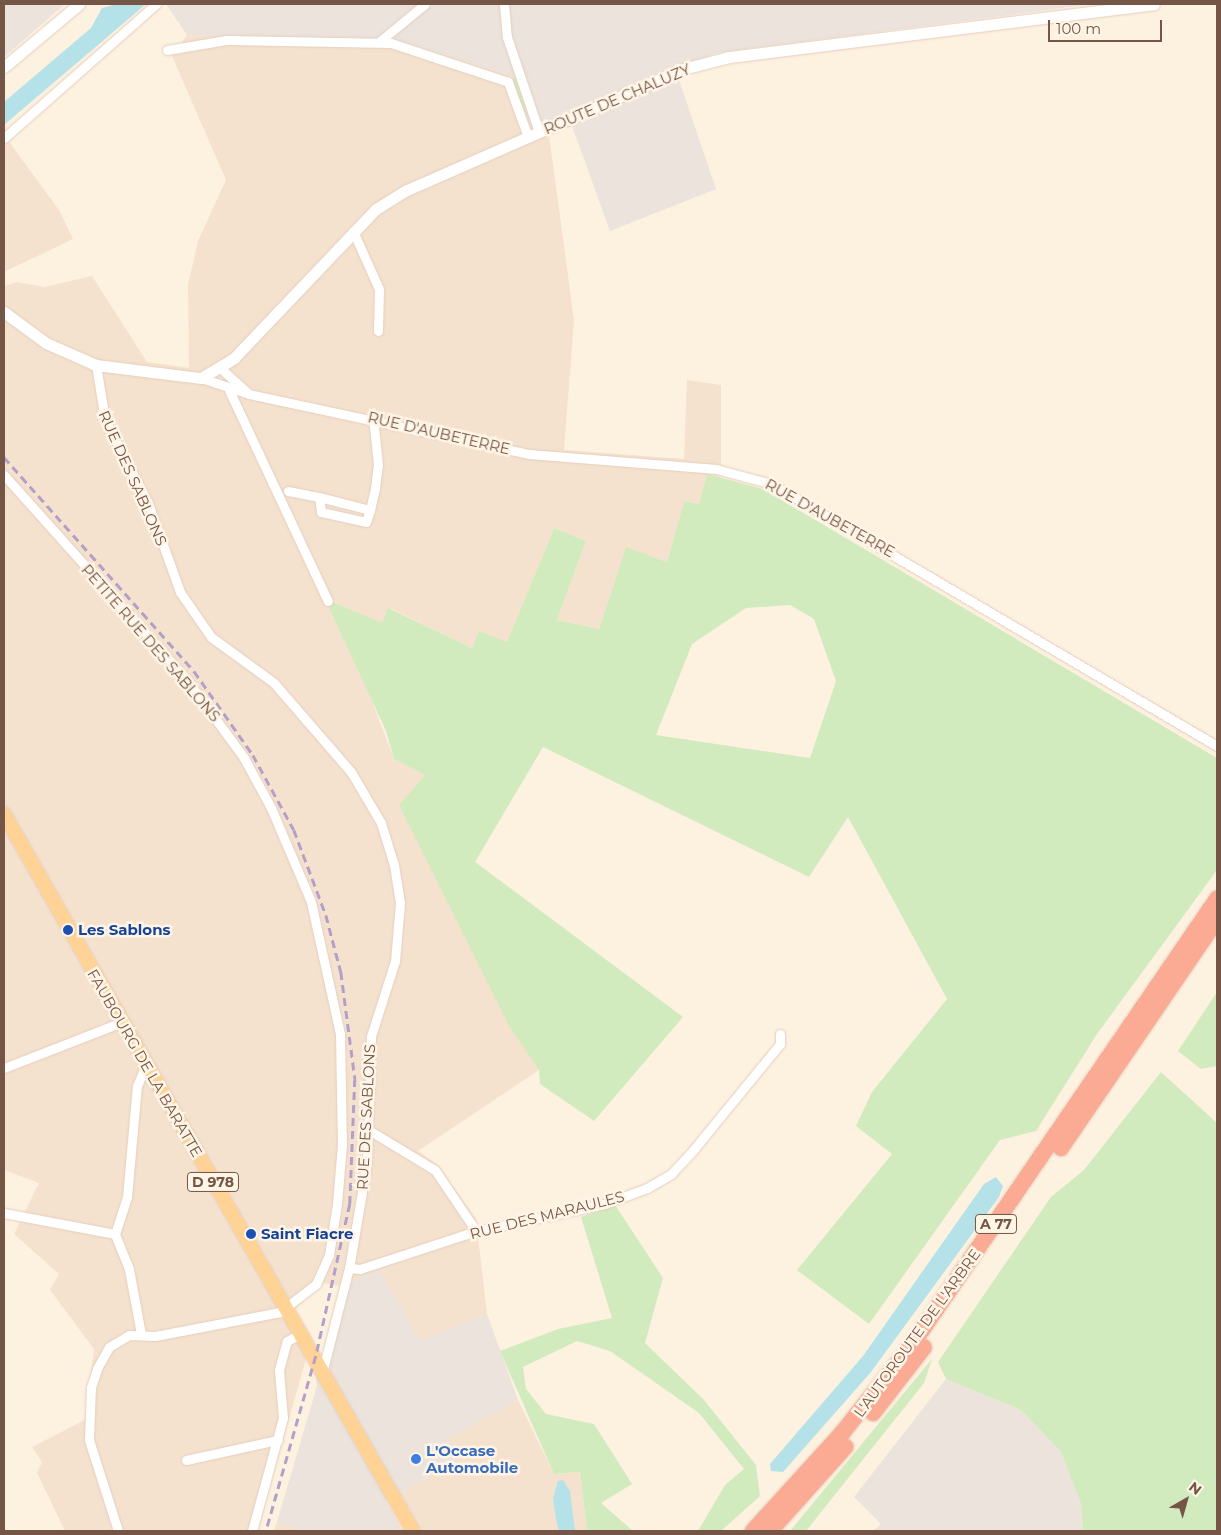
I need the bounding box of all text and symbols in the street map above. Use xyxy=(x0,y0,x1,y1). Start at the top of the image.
scale bar xyxy=(1051,10,1165,42)
text: 100 m xyxy=(1056,19,1101,38)
street label: ROUTE DE CHALUZY xyxy=(541,60,693,138)
street label: RUE DES SABLONS xyxy=(95,408,171,548)
street label: RUE D'AUBETERRE xyxy=(366,408,512,458)
street label: RUE D'AUBETERRE xyxy=(762,475,898,561)
street label: PETITE RUE DES SABLONS xyxy=(78,561,224,725)
place label: Les Sablons xyxy=(78,921,171,939)
marker: Les Sablons xyxy=(62,924,74,936)
street label: FAUBOURG DE LA BARATTE xyxy=(84,966,206,1160)
street label: RUE DES SABLONS xyxy=(353,1044,379,1190)
road number: D 978 xyxy=(187,1170,239,1194)
street label: RUE DES MARAULES xyxy=(468,1187,626,1243)
road number: A 77 xyxy=(975,1212,1017,1236)
place label: Saint Fiacre xyxy=(261,1225,354,1243)
marker: Saint Fiacre xyxy=(245,1228,257,1240)
street label: L'AUTOROUTE DE L'ARBRE xyxy=(850,1245,984,1421)
place label: L'Occase Automobile xyxy=(426,1441,518,1476)
marker: L'Occase Automobile xyxy=(410,1453,422,1465)
north arrow xyxy=(1161,1475,1211,1525)
text: N xyxy=(1185,1478,1205,1499)

